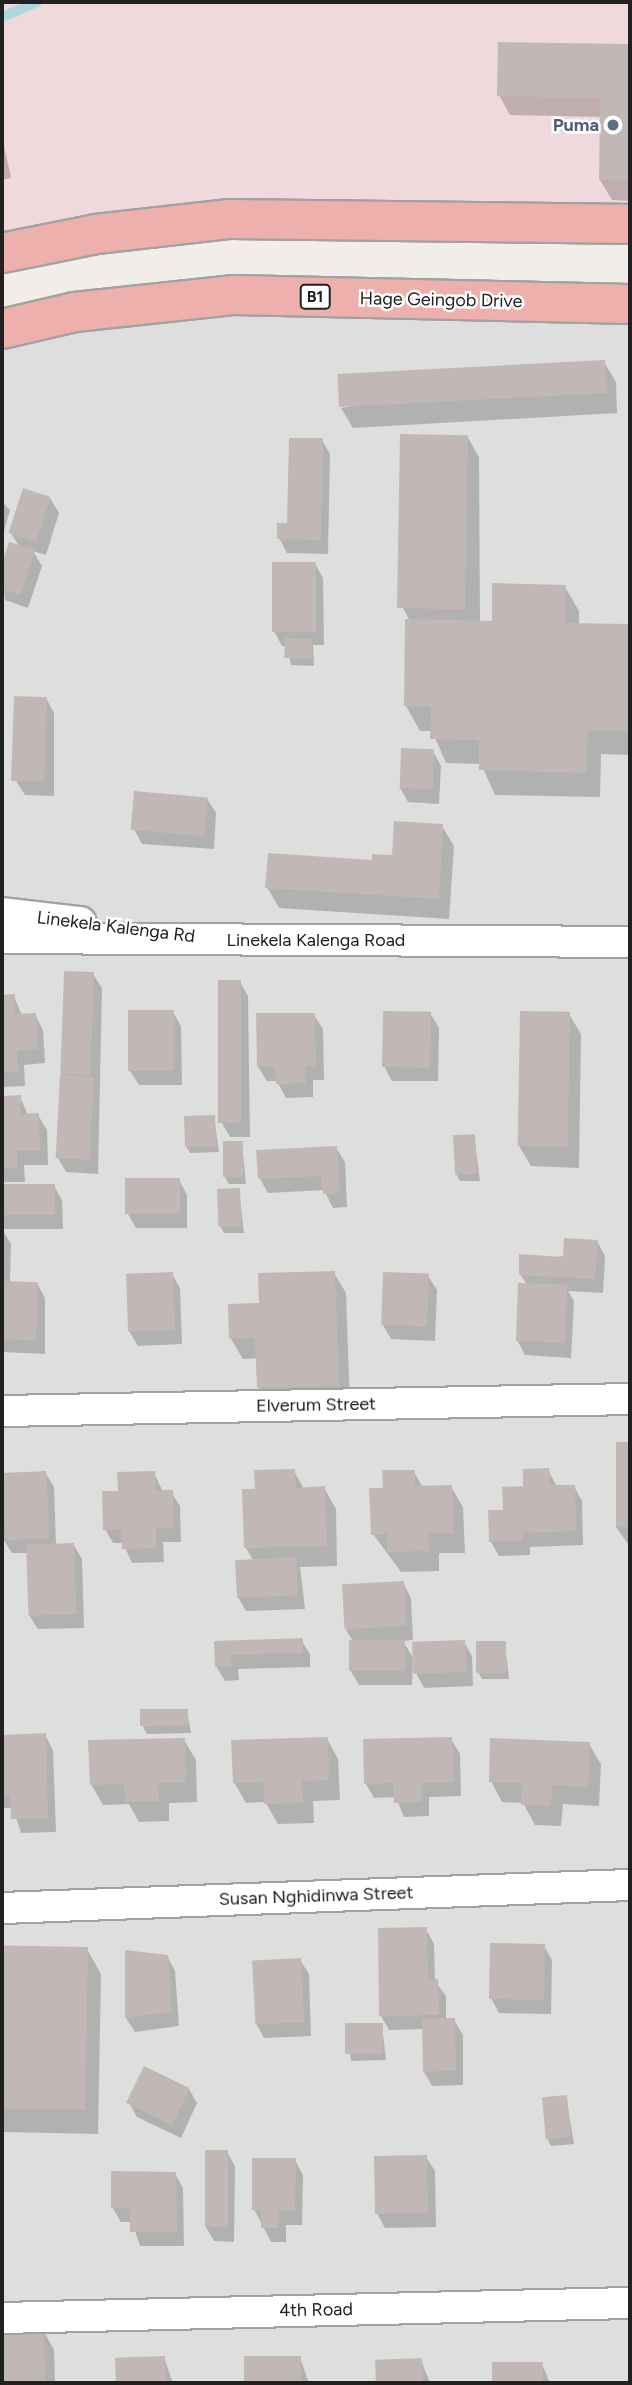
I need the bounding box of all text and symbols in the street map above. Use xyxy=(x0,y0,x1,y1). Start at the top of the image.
place label: Puma xyxy=(553,114,599,136)
marker: Puma xyxy=(605,117,621,133)
road number: B1 xyxy=(299,284,331,310)
street label: Hage Geingob Drive xyxy=(359,288,523,312)
street label: Linekela Kalenga Rd xyxy=(36,907,196,947)
street label: Linekela Kalenga Road xyxy=(227,929,405,951)
street label: Elverum Street xyxy=(256,1393,376,1417)
street label: Susan Nghidinwa Street xyxy=(218,1882,414,1910)
street label: 4th Road xyxy=(279,2299,353,2321)

